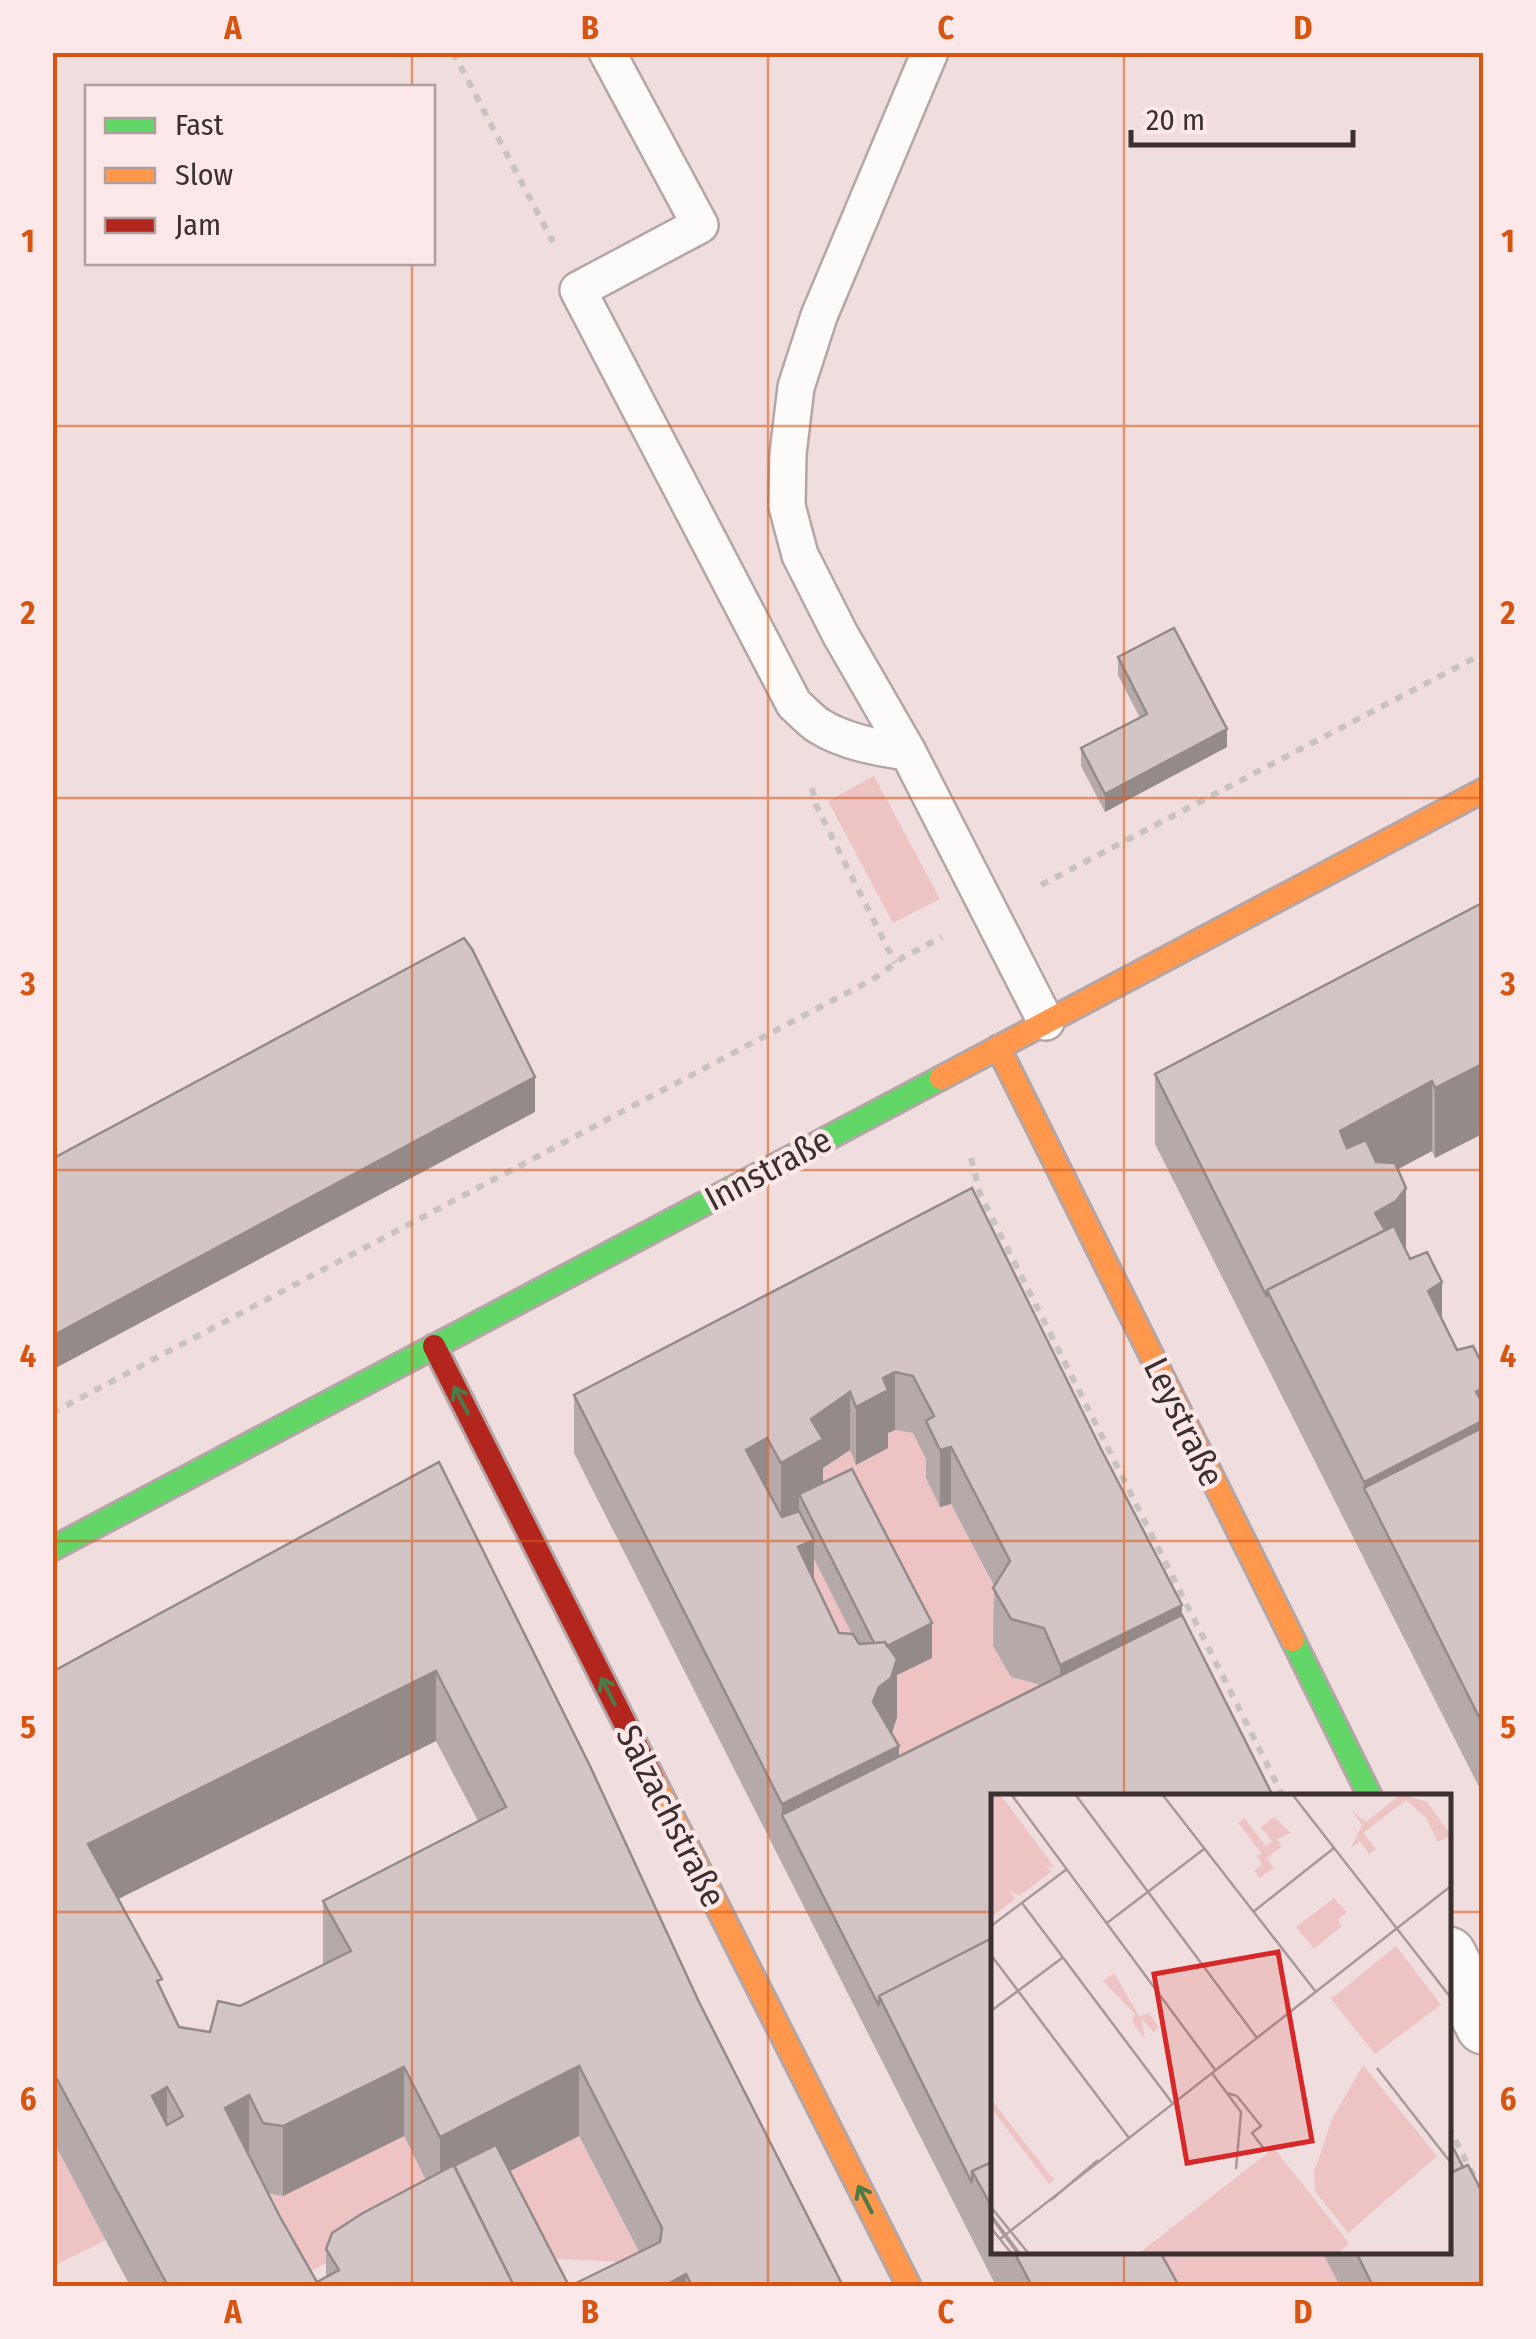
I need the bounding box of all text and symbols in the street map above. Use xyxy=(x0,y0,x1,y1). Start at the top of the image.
text: A xyxy=(223,9,242,47)
text: B xyxy=(581,9,599,47)
text: C xyxy=(938,9,955,47)
text: D xyxy=(1293,9,1313,47)
legend xyxy=(85,85,435,265)
scale bar xyxy=(1131,85,1354,147)
text: 20 m xyxy=(1146,102,1205,138)
text: Fast xyxy=(175,107,224,143)
text: Slow xyxy=(175,157,233,193)
text: Jam xyxy=(175,207,221,243)
text: 1 xyxy=(21,222,35,260)
text: 1 xyxy=(1501,222,1515,260)
text: 2 xyxy=(20,594,36,632)
text: 2 xyxy=(1500,594,1516,632)
text: 3 xyxy=(19,965,36,1003)
text: 3 xyxy=(1499,965,1516,1003)
street label: Innstraße xyxy=(698,1118,838,1220)
text: 4 xyxy=(20,1337,36,1375)
text: 4 xyxy=(1500,1337,1516,1375)
street label: Leystraße xyxy=(1135,1351,1233,1493)
one-way arrow xyxy=(451,1386,470,1416)
one-way arrow xyxy=(598,1676,617,1706)
text: 5 xyxy=(20,1708,36,1746)
text: 5 xyxy=(1500,1708,1516,1746)
street label: Salzachstraße xyxy=(607,1718,735,1914)
inset map xyxy=(991,1794,1451,2254)
text: 6 xyxy=(20,2080,36,2118)
text: 6 xyxy=(1500,2080,1516,2118)
one-way arrow xyxy=(855,2185,874,2215)
text: A xyxy=(223,2293,242,2331)
text: B xyxy=(581,2293,599,2331)
text: C xyxy=(938,2293,955,2331)
text: D xyxy=(1293,2293,1313,2331)

